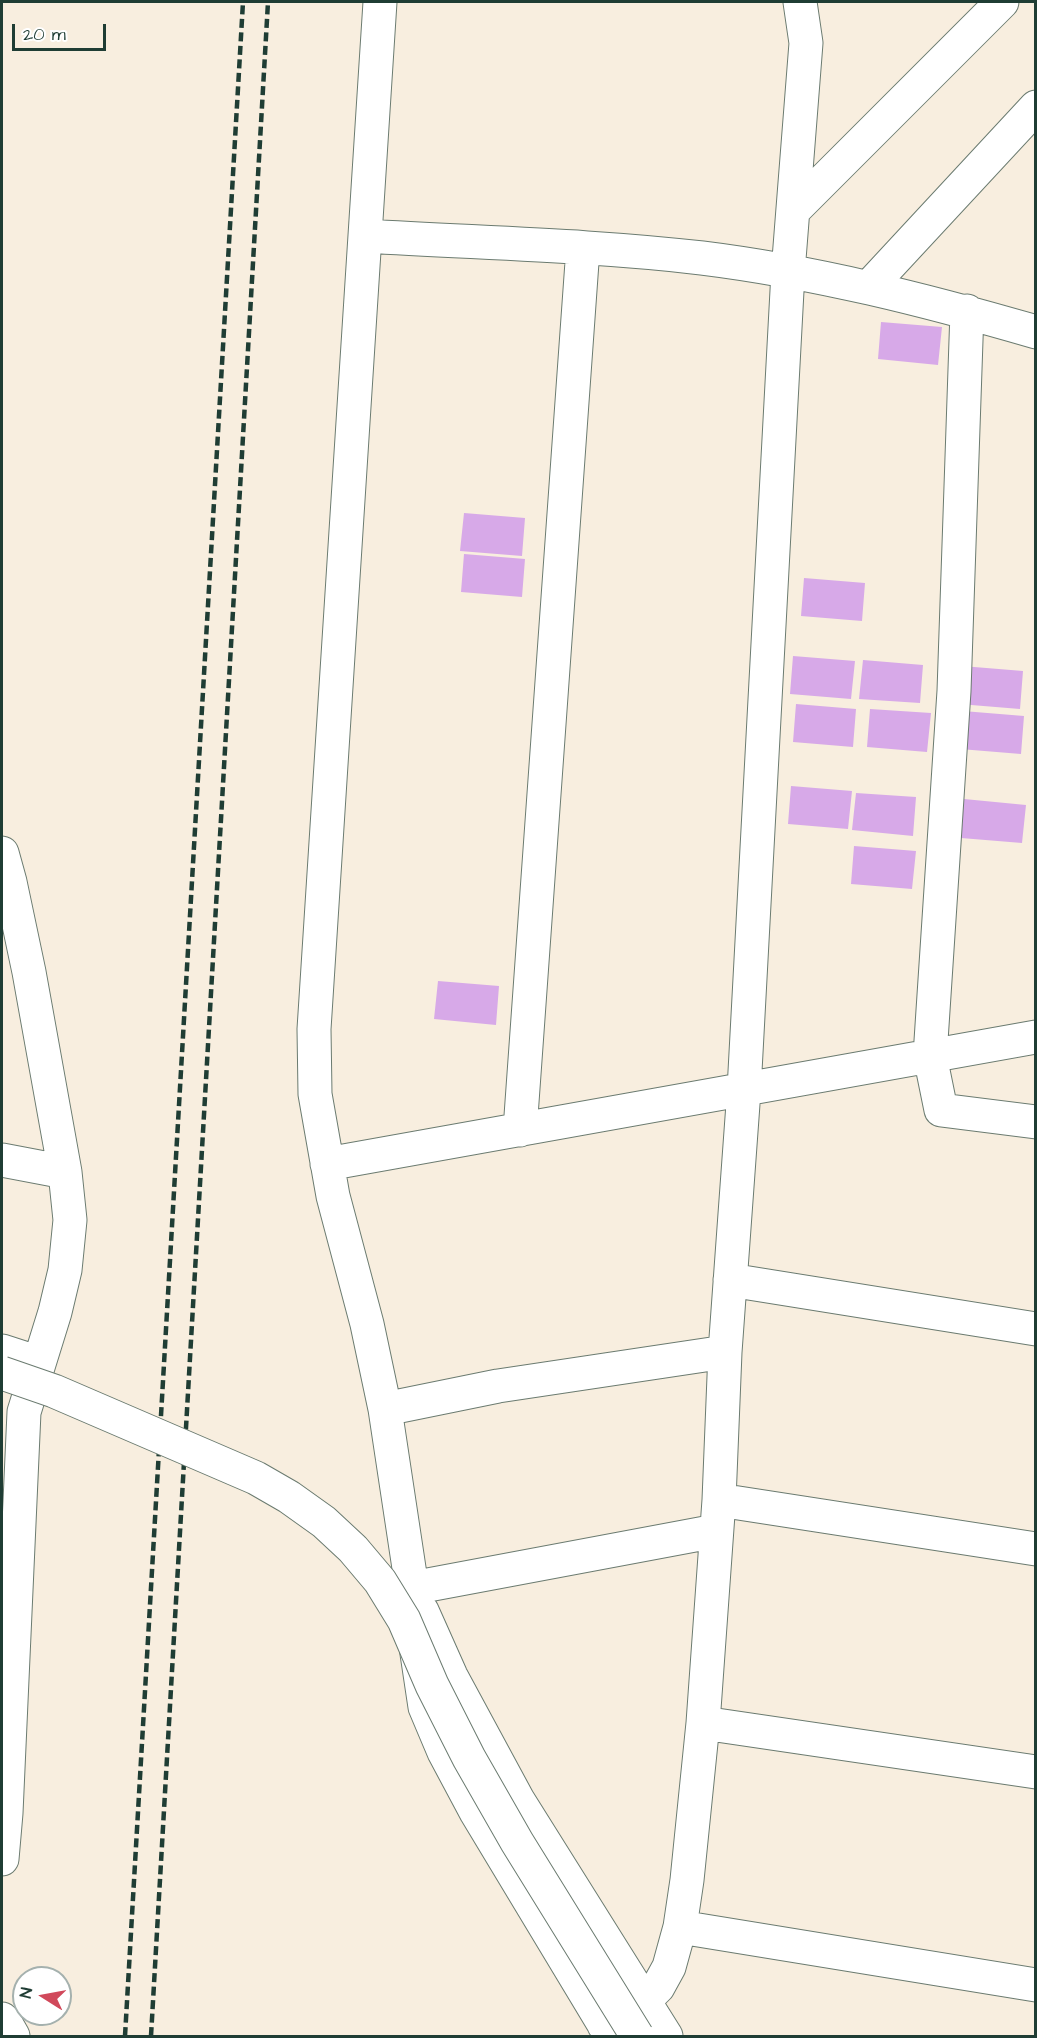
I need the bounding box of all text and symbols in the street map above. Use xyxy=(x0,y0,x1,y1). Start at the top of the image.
scale bar xyxy=(15,12,110,50)
text: 20 m xyxy=(23,22,66,47)
north arrow xyxy=(12,1966,72,2026)
text: N xyxy=(15,1986,38,2000)

